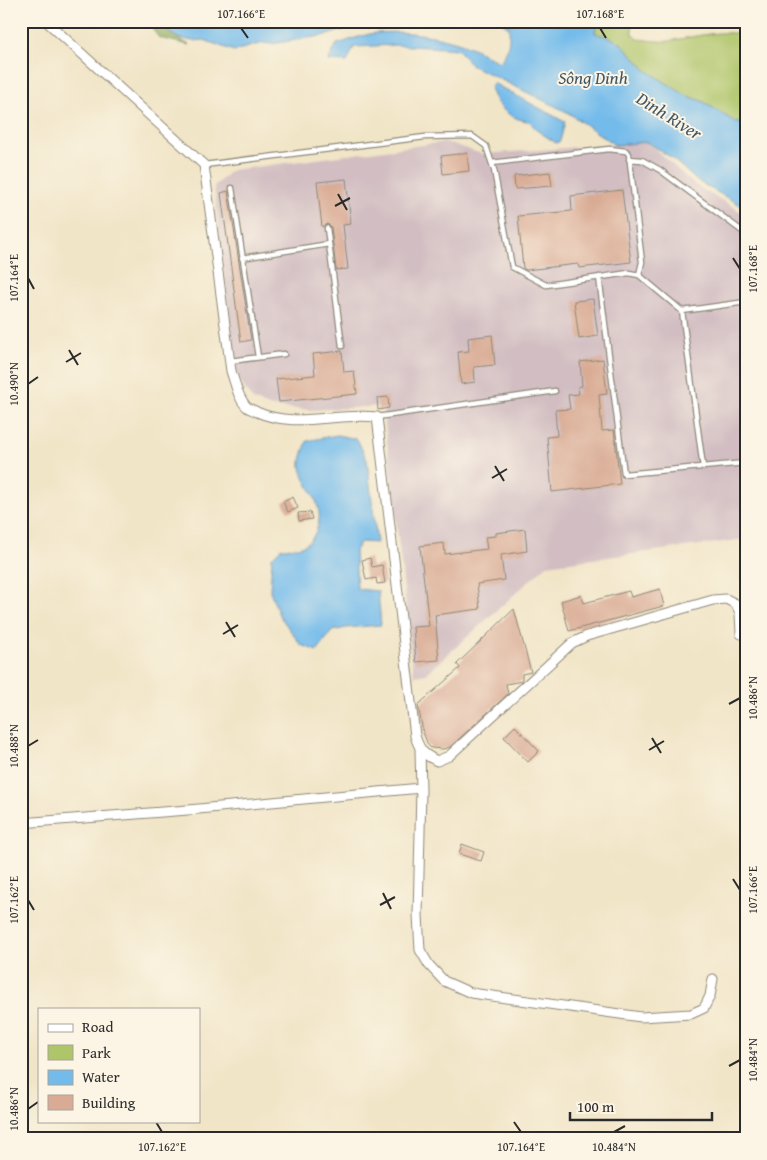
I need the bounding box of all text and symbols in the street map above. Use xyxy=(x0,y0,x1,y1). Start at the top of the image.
text: 107.166°E xyxy=(217,5,265,22)
text: 107.168°E xyxy=(576,5,624,22)
water label: Sông Dinh xyxy=(558,64,628,91)
water label: Dinh River xyxy=(630,84,708,147)
text: 107.168°E xyxy=(744,245,761,293)
text: 107.164°E xyxy=(5,254,22,302)
text: 10.490°N xyxy=(5,362,22,406)
text: 10.486°N xyxy=(744,676,761,720)
text: 10.488°N xyxy=(5,724,22,768)
text: 107.166°E xyxy=(744,866,761,914)
text: 107.162°E xyxy=(5,876,22,924)
legend xyxy=(38,1008,200,1122)
text: Road xyxy=(82,1016,113,1037)
text: 10.484°N xyxy=(744,1038,761,1082)
text: Park xyxy=(82,1042,111,1063)
text: Water xyxy=(82,1066,120,1087)
text: 10.486°N xyxy=(5,1087,22,1131)
scale bar xyxy=(570,1090,712,1122)
text: Building xyxy=(82,1092,136,1113)
text: 100 m xyxy=(577,1096,615,1117)
text: 107.162°E xyxy=(138,1138,186,1155)
text: 107.164°E xyxy=(497,1138,545,1155)
text: 10.484°N xyxy=(592,1138,636,1155)

